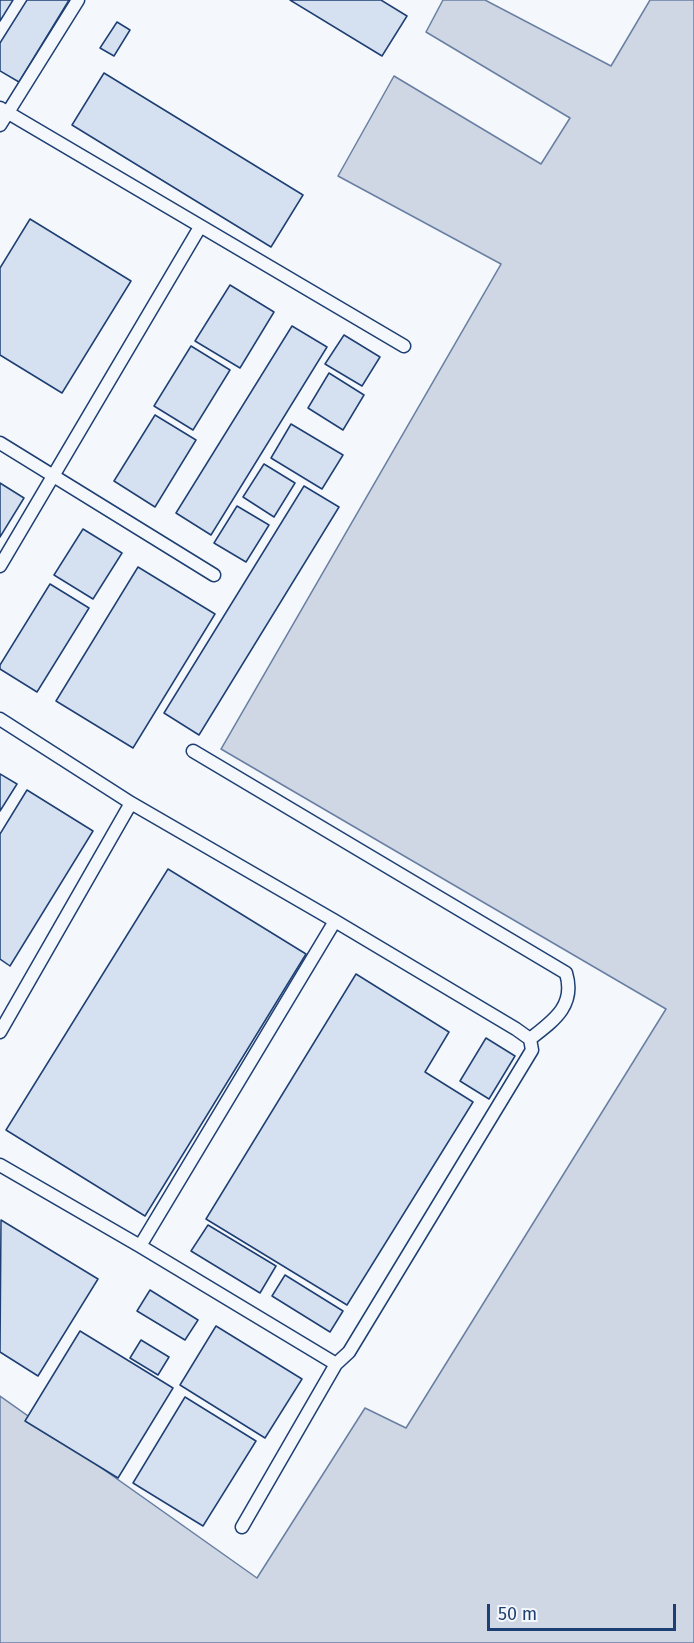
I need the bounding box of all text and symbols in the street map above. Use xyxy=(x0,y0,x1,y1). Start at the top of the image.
scale bar xyxy=(490,1592,679,1630)
text: 50 m xyxy=(498,1603,537,1625)

